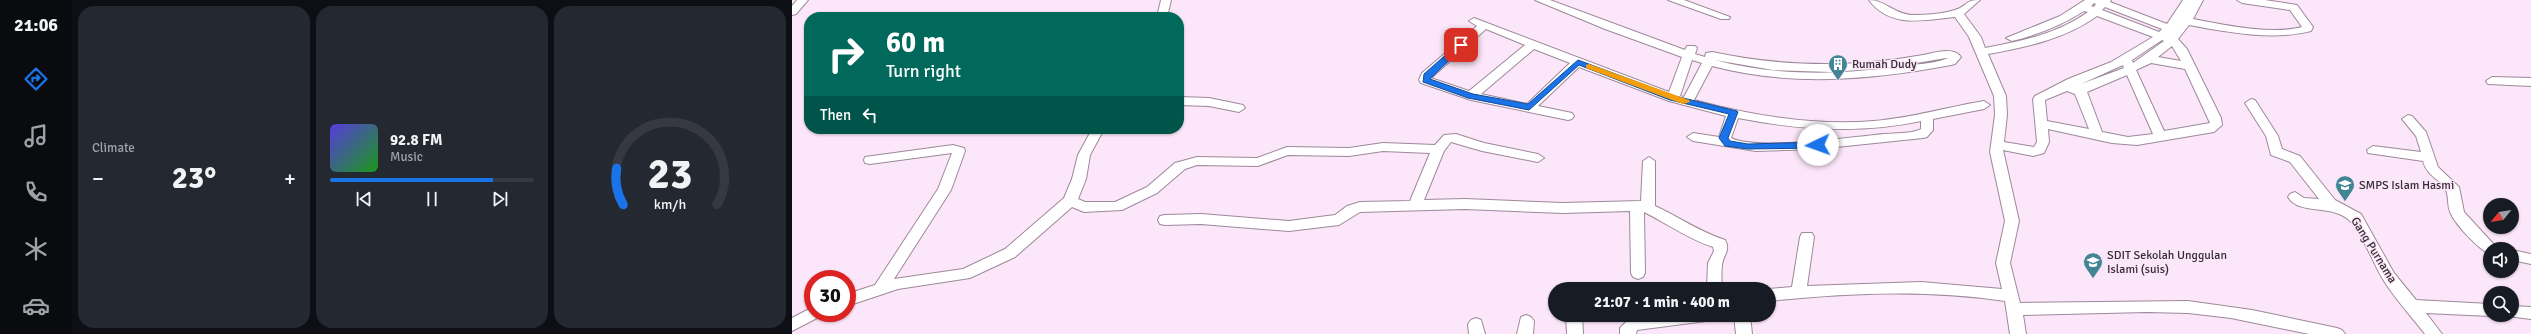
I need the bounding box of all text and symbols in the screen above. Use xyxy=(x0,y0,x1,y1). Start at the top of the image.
text: 21:06 xyxy=(14,14,58,36)
text: 60 m xyxy=(886,26,945,60)
icon: right xyxy=(820,28,872,80)
pin xyxy=(1444,28,1478,62)
icon: arrive xyxy=(1450,34,1472,56)
building icon: Rumah Dudy xyxy=(1827,53,1849,81)
place label: Rumah Dudy xyxy=(1852,57,1917,72)
text: Turn right xyxy=(886,60,961,82)
icon: directions xyxy=(22,65,50,93)
icon: left xyxy=(859,104,881,126)
text: Then xyxy=(820,106,851,124)
icon: music xyxy=(22,122,50,150)
position arrow xyxy=(1797,124,1839,166)
text: 92.8 FM xyxy=(390,131,442,149)
text: Climate xyxy=(92,140,135,156)
text: Music xyxy=(390,149,423,165)
text: 23 xyxy=(648,149,692,200)
text: 23° xyxy=(172,160,216,197)
text: − xyxy=(92,165,104,192)
text: + xyxy=(284,165,296,192)
school or university icon: SMPS Islam Hasmi xyxy=(2334,174,2356,202)
icon: phone xyxy=(22,178,50,206)
place label: SMPS Islam Hasmi xyxy=(2359,178,2454,193)
icon: previous xyxy=(353,188,375,210)
icon: pause xyxy=(421,188,443,210)
icon: next xyxy=(489,188,511,210)
text: km/h xyxy=(654,196,686,213)
north arrow xyxy=(2483,198,2519,234)
map controls xyxy=(2483,198,2519,322)
street label: Gang Purnama xyxy=(2347,214,2400,286)
icon: climate xyxy=(22,235,50,263)
button: sound xyxy=(2483,242,2519,278)
place label: SDIT Sekolah Unggulan Islami (suis) xyxy=(2107,248,2227,277)
school or university icon: SDIT Sekolah Unggulan Islami (suis) xyxy=(2082,251,2104,279)
speed limit sign: 30 xyxy=(804,270,856,322)
button: search xyxy=(2483,286,2519,322)
icon: car xyxy=(22,292,50,320)
text: 21:07 · 1 min · 400 m xyxy=(1594,293,1730,311)

